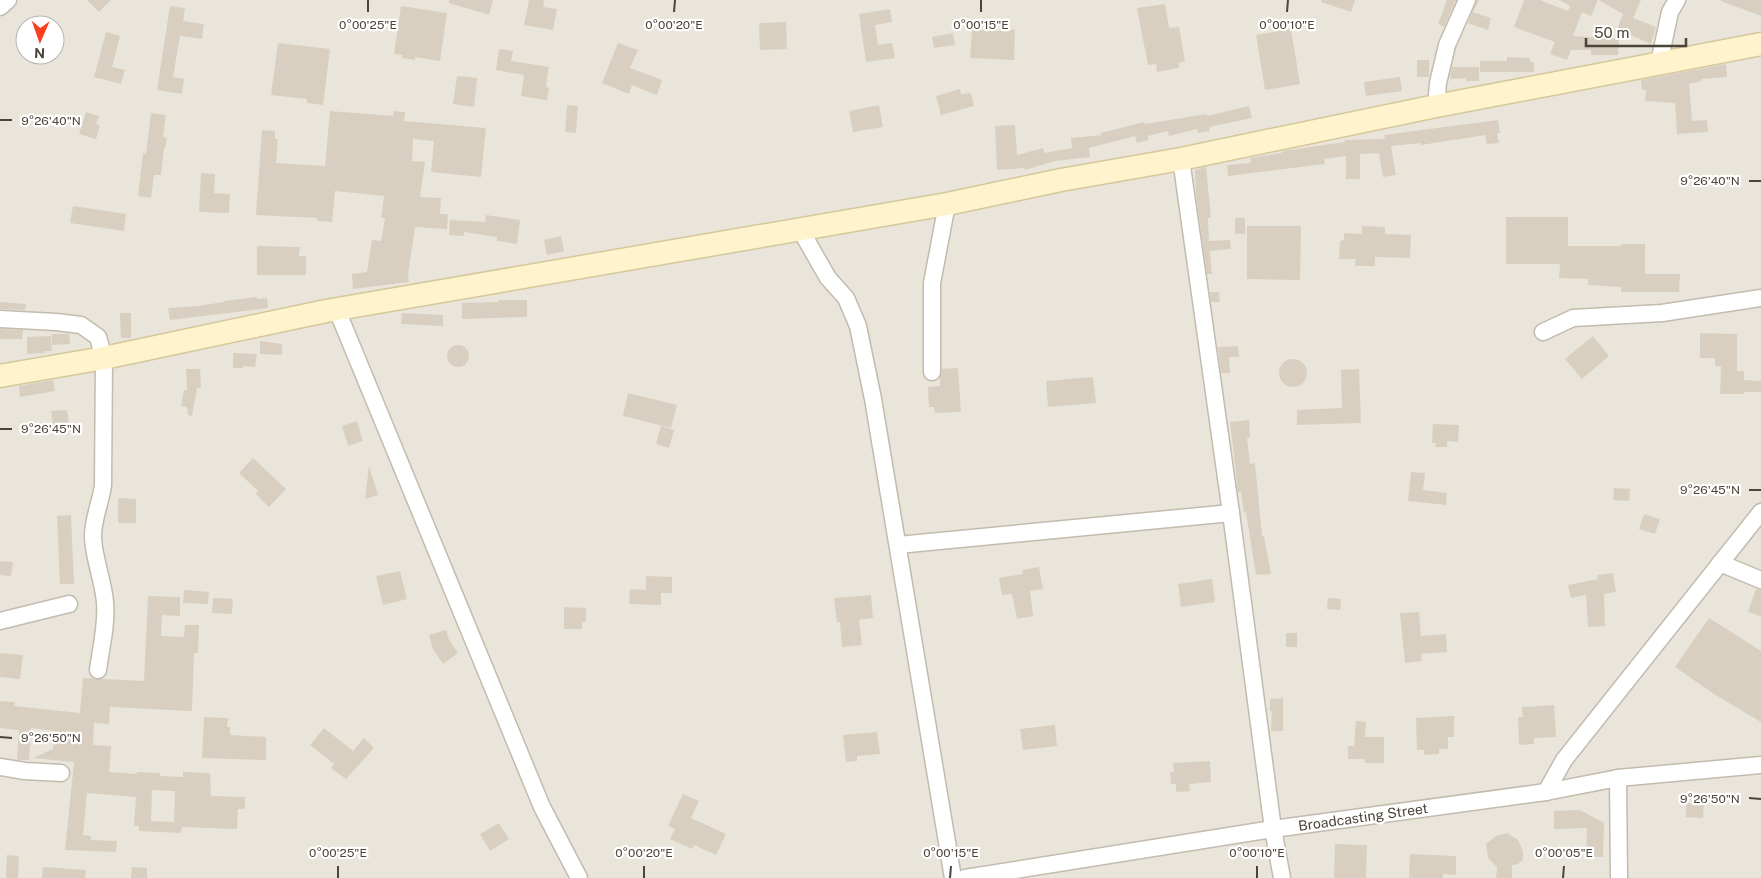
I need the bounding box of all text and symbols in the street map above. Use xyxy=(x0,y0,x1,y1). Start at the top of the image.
north arrow xyxy=(15,15,65,65)
scale bar xyxy=(1586,15,1686,47)
text: 0°00'25"E xyxy=(339,18,397,32)
text: 0°00'20"E xyxy=(645,18,703,32)
text: 0°00'15"E xyxy=(953,18,1009,32)
text: 0°00'10"E xyxy=(1259,18,1315,32)
text: 50 m xyxy=(1594,24,1629,41)
text: N xyxy=(34,45,45,61)
text: 9°26'40"N xyxy=(21,114,81,128)
text: 9°26'40"N xyxy=(1680,174,1740,188)
text: 9°26'45"N xyxy=(21,422,81,436)
text: 9°26'45"N xyxy=(1680,483,1740,497)
text: 9°26'50"N xyxy=(21,731,81,745)
text: 9°26'50"N xyxy=(1680,792,1740,806)
street label: Broadcasting Street xyxy=(1297,800,1429,834)
text: 0°00'25"E xyxy=(309,846,367,860)
text: 0°00'20"E xyxy=(615,846,673,860)
text: 0°00'15"E xyxy=(923,846,979,860)
text: 0°00'10"E xyxy=(1229,846,1285,860)
text: 0°00'05"E xyxy=(1535,846,1593,860)

